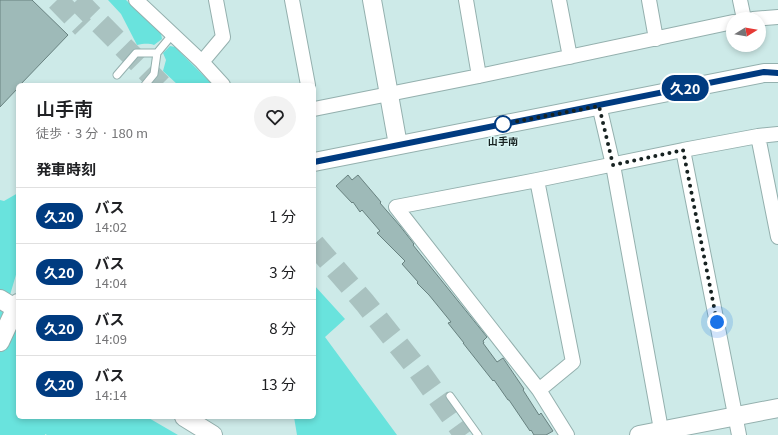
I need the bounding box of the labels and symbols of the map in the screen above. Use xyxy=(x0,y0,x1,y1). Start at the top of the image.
north arrow xyxy=(726,12,766,52)
line badge: 久20 xyxy=(662,75,708,101)
marker: 山手南 xyxy=(494,115,512,133)
place label: 山手南 xyxy=(488,133,518,148)
your location xyxy=(707,312,727,332)

